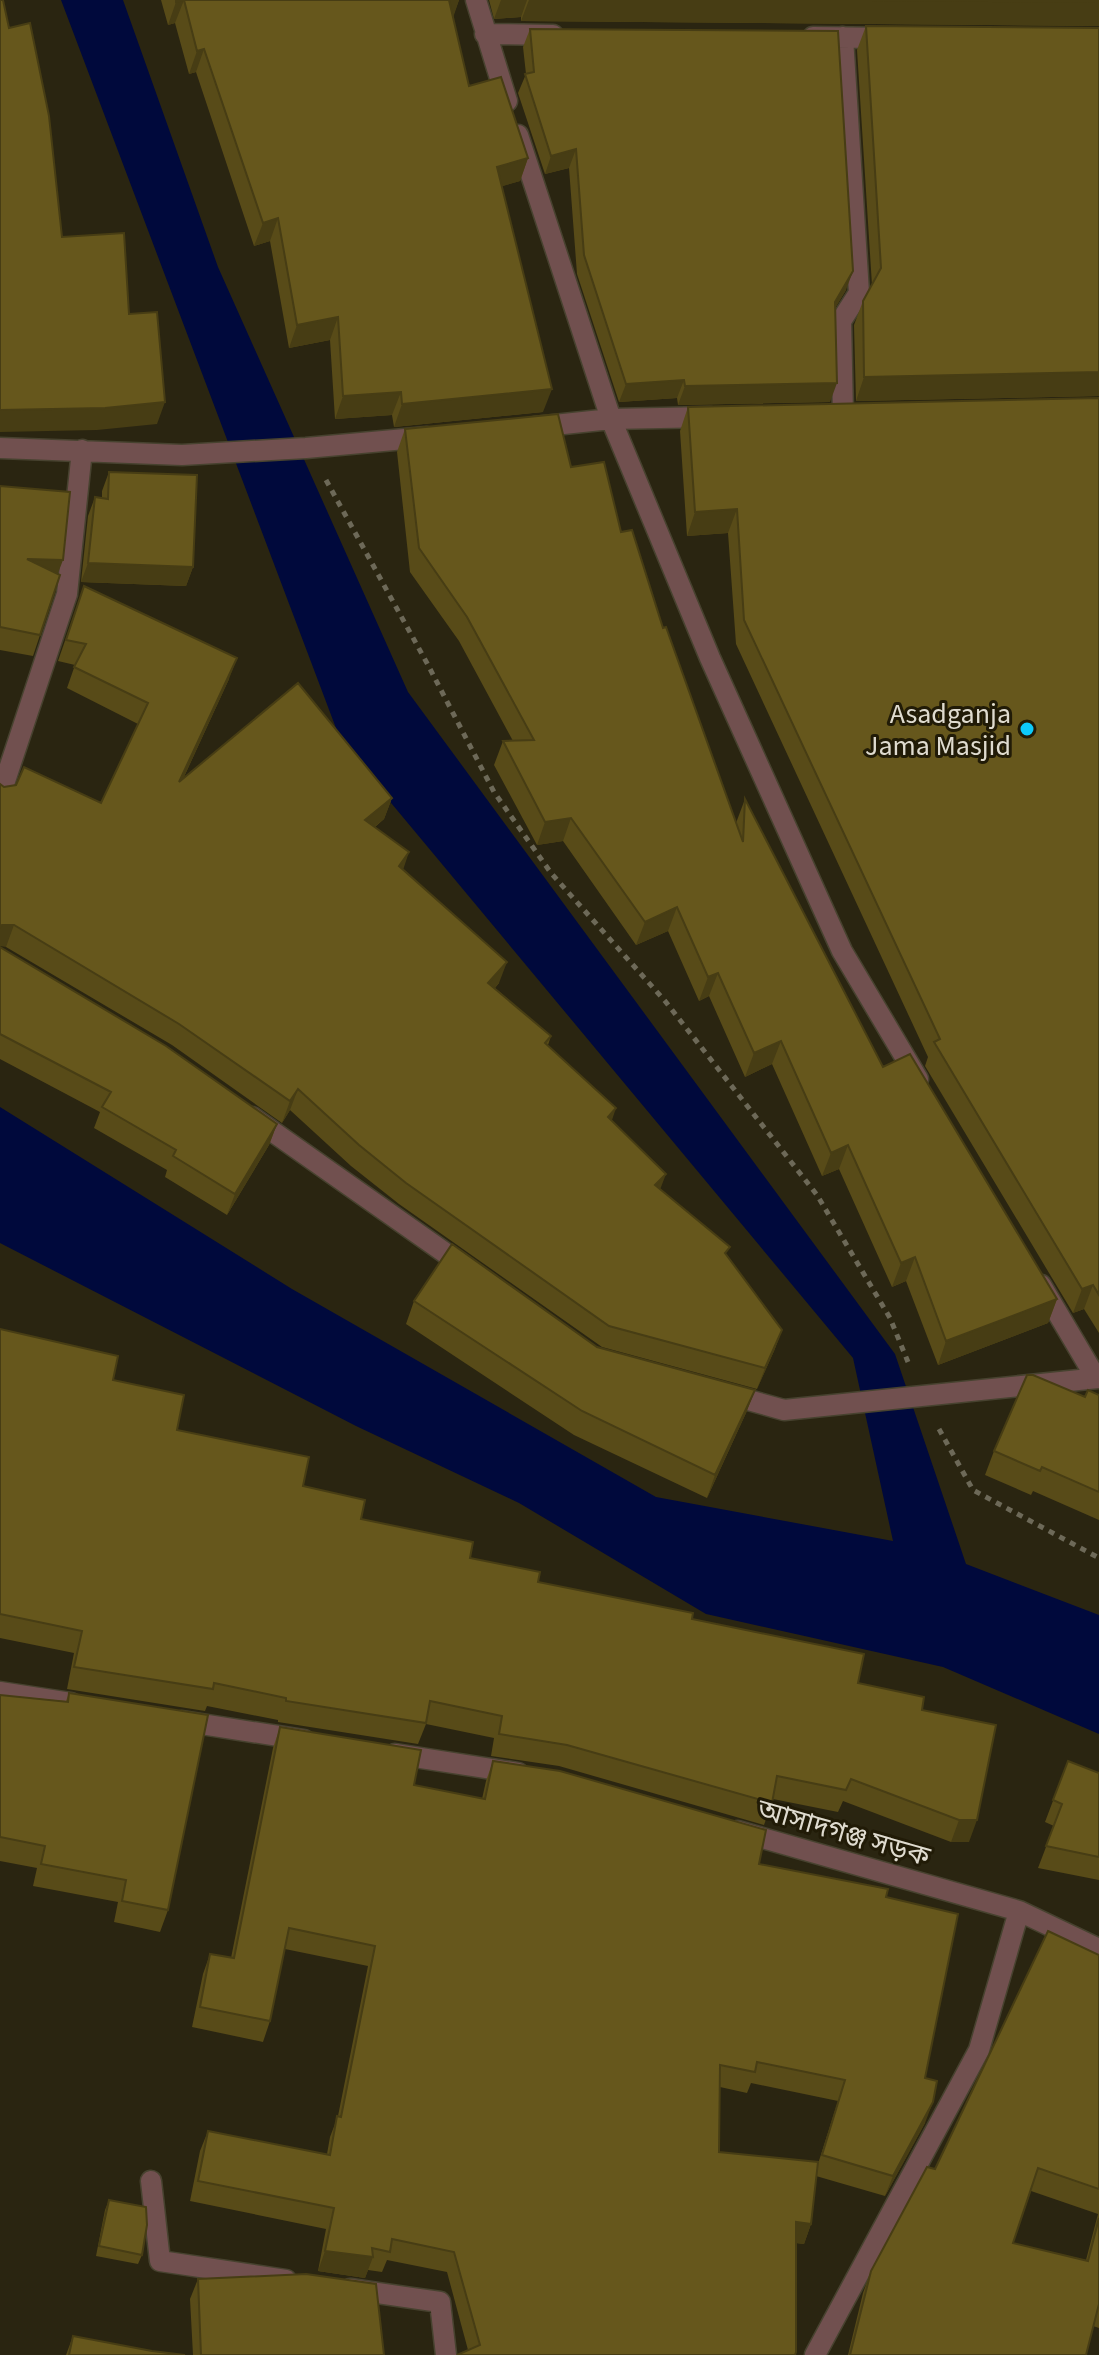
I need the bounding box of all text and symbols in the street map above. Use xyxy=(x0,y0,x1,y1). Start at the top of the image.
place label: Asadganja Jama Masjid xyxy=(865,694,1011,766)
marker: Asadganja Jama Masjid xyxy=(1018,720,1036,738)
street label: আসাদগঞ্জ সড়ক xyxy=(752,1789,935,1877)

